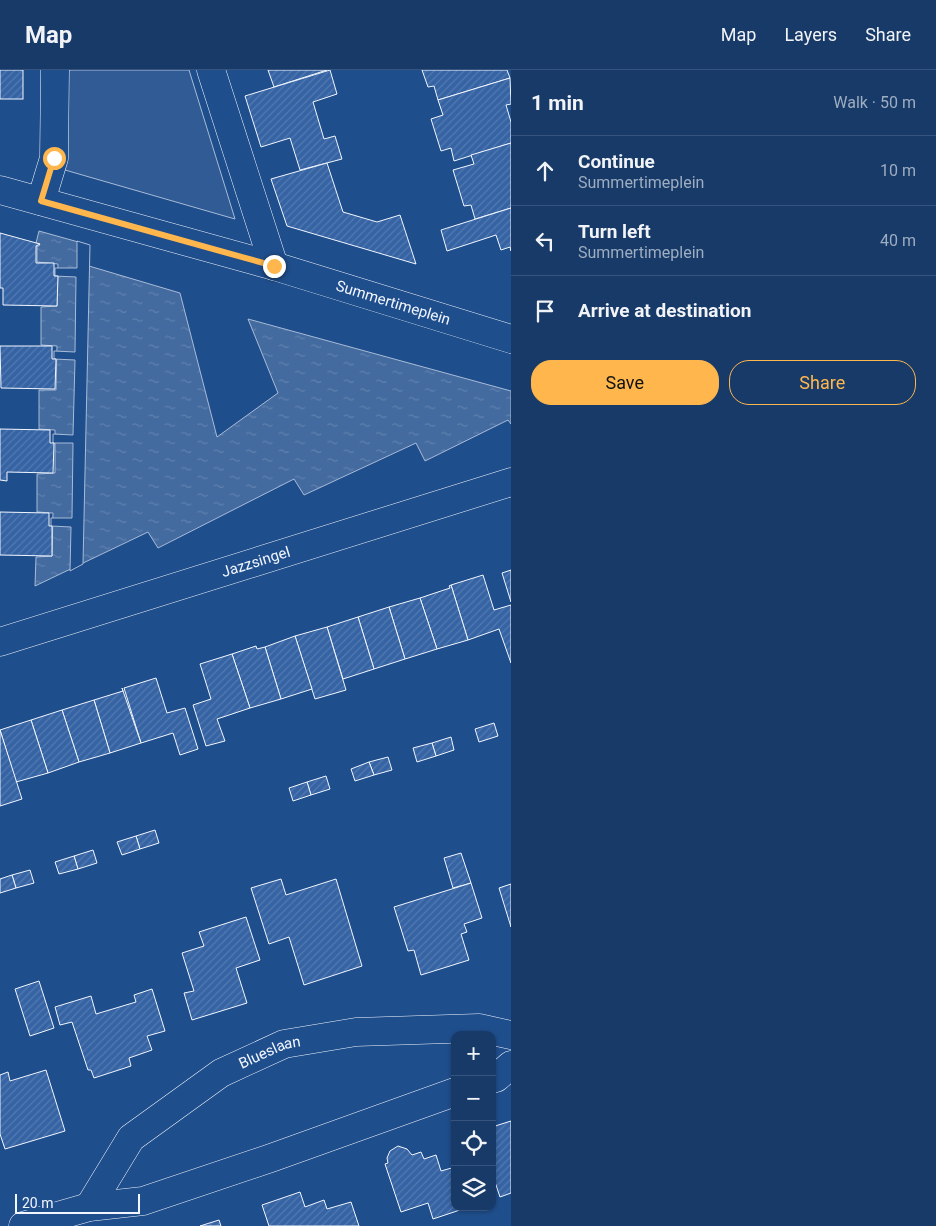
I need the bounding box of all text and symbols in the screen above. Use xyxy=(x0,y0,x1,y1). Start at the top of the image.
text: Map xyxy=(25,21,72,49)
text: Map xyxy=(721,24,756,45)
text: Layers xyxy=(784,24,837,45)
text: Share xyxy=(865,24,911,45)
text: 1 min xyxy=(531,91,584,115)
text: Walk · 50 m xyxy=(833,93,916,112)
route start xyxy=(43,147,66,170)
text: Continue xyxy=(578,150,655,173)
icon: ahead xyxy=(531,157,559,185)
text: 10 m xyxy=(880,161,916,180)
text: Summertimeplein xyxy=(578,173,704,192)
text: Turn left xyxy=(578,220,651,243)
icon: left xyxy=(531,227,559,255)
text: 40 m xyxy=(880,231,916,250)
text: Summertimeplein xyxy=(578,243,704,262)
route end xyxy=(263,255,286,278)
street label: Summertimeplein xyxy=(334,277,452,329)
icon: arrive xyxy=(531,297,559,325)
text: Arrive at destination xyxy=(578,299,751,322)
button: Save xyxy=(531,360,719,405)
button: Share xyxy=(729,360,916,405)
street label: Jazzsingel xyxy=(219,543,292,581)
map controls xyxy=(451,1031,496,1211)
button: + xyxy=(451,1031,496,1076)
street label: Blueslaan xyxy=(236,1032,302,1073)
button: − xyxy=(451,1076,496,1121)
button: locate xyxy=(451,1121,496,1166)
button: layers xyxy=(451,1166,496,1211)
scale bar xyxy=(15,1191,140,1214)
text: 20 m xyxy=(22,1195,54,1211)

